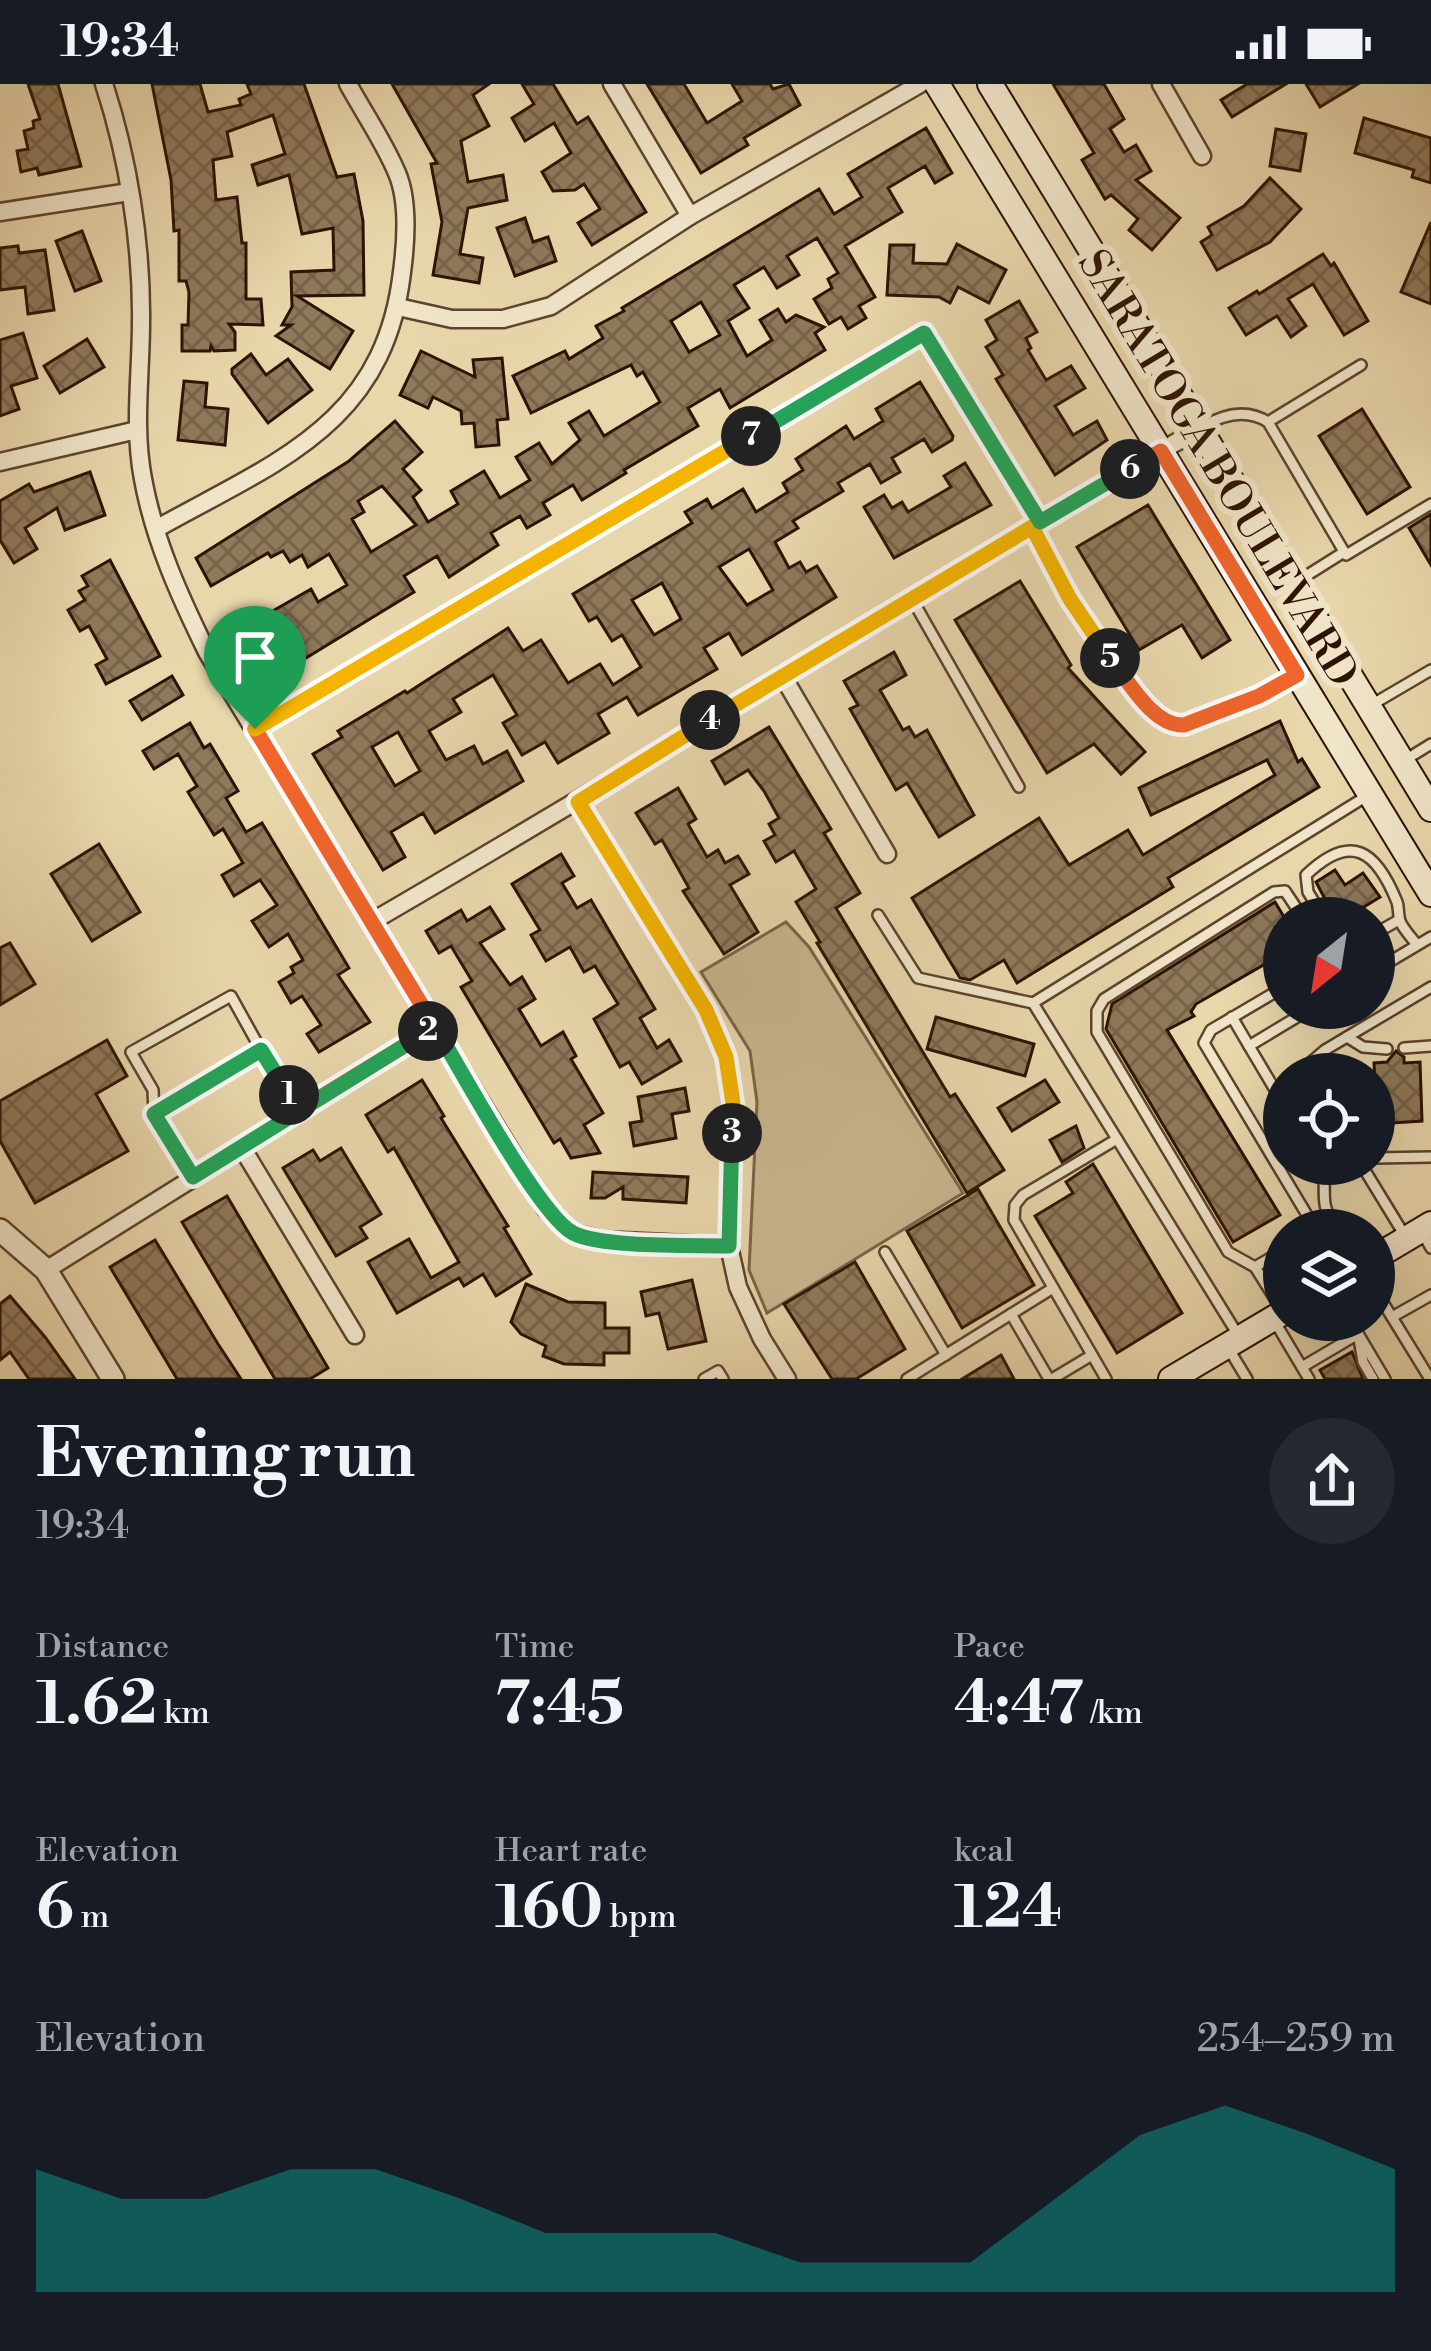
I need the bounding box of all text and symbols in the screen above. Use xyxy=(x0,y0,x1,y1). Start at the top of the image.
text: 19:34 xyxy=(60,14,180,71)
street label: SARATOGA BOULEVARD xyxy=(1065,241,1369,697)
pin: 7 xyxy=(721,406,781,466)
text: 7 xyxy=(741,415,761,456)
pin: 6 xyxy=(1100,439,1160,499)
text: 6 xyxy=(1120,448,1140,489)
pin xyxy=(204,606,306,729)
icon: arrive xyxy=(222,624,288,690)
pin: 5 xyxy=(1080,628,1140,688)
text: 5 xyxy=(1100,637,1120,678)
pin: 4 xyxy=(680,690,740,750)
text: 4 xyxy=(699,699,721,740)
north arrow xyxy=(1263,897,1395,1029)
map controls xyxy=(1263,897,1395,1341)
pin: 2 xyxy=(398,1001,458,1061)
text: 2 xyxy=(418,1010,438,1051)
button: locate xyxy=(1263,1053,1395,1185)
pin: 1 xyxy=(259,1065,319,1125)
text: 1 xyxy=(281,1074,297,1115)
pin: 3 xyxy=(702,1103,762,1163)
text: 3 xyxy=(722,1112,742,1153)
button: layers xyxy=(1263,1209,1395,1341)
text: Evening run xyxy=(36,1415,415,1498)
button: share xyxy=(1269,1418,1395,1544)
text: 19:34 xyxy=(36,1502,129,1551)
text: Distance xyxy=(36,1627,169,1668)
text: Time xyxy=(495,1627,574,1668)
text: Pace xyxy=(954,1627,1025,1668)
text: 1.62 xyxy=(36,1668,157,1743)
text: 7:45 xyxy=(495,1668,624,1743)
text: 4:47 xyxy=(954,1668,1084,1743)
text: km xyxy=(157,1693,210,1734)
text: /km xyxy=(1084,1693,1143,1734)
text: Elevation xyxy=(36,1831,179,1872)
text: Heart rate xyxy=(495,1831,647,1872)
text: kcal xyxy=(954,1831,1014,1872)
text: 6 xyxy=(36,1872,74,1947)
text: 160 xyxy=(495,1872,603,1947)
text: 124 xyxy=(954,1872,1062,1947)
text: m xyxy=(74,1897,110,1938)
text: bpm xyxy=(603,1897,677,1938)
text: Elevation xyxy=(36,2015,205,2064)
text: 254–259 m xyxy=(1197,2015,1395,2064)

